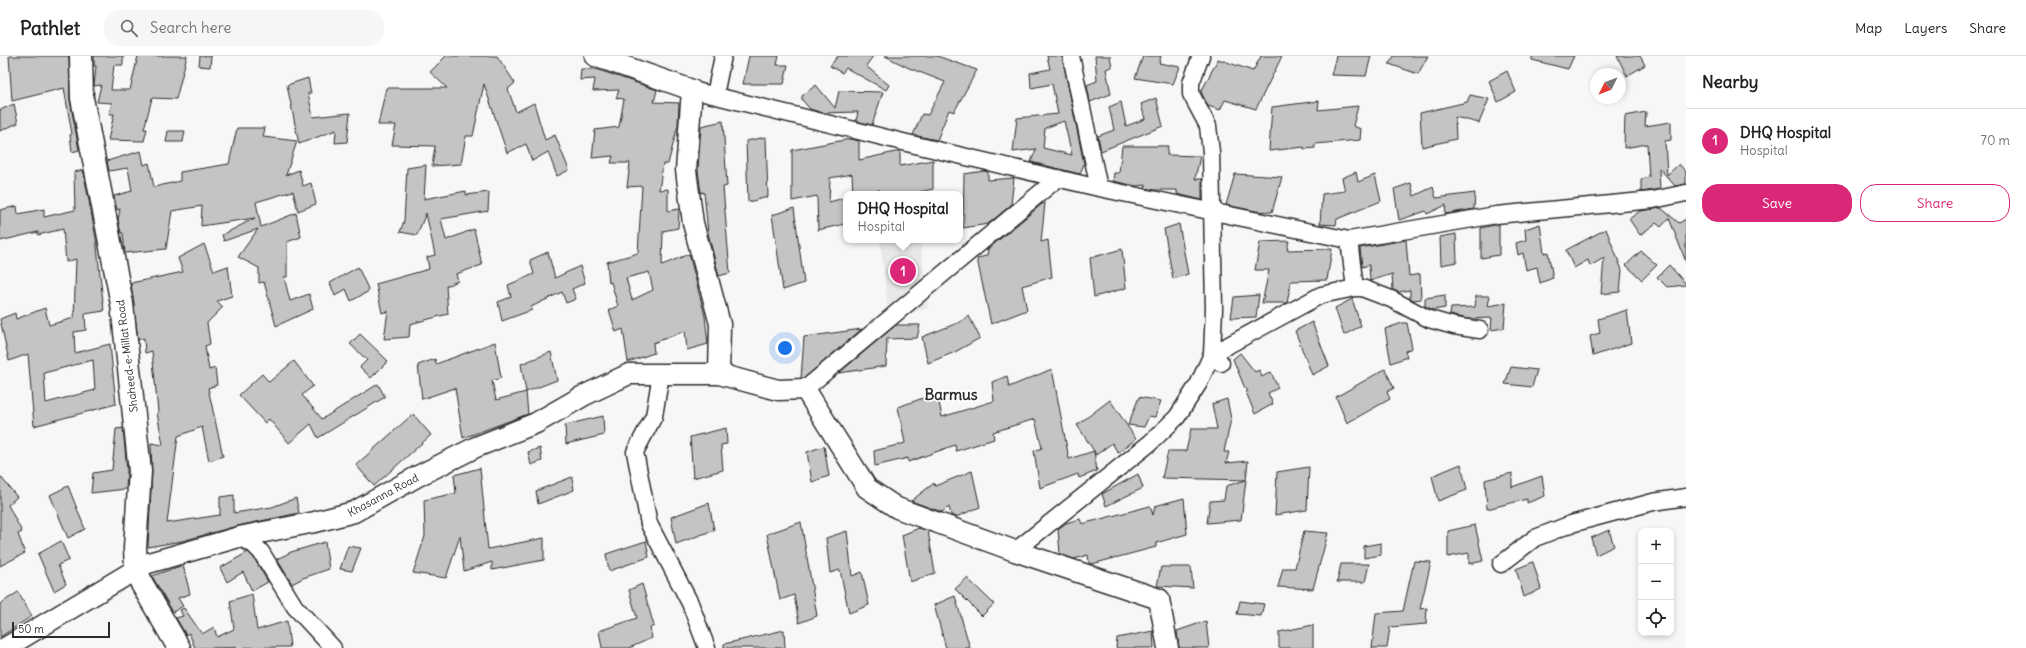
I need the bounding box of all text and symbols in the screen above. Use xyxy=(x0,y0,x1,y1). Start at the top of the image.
search box xyxy=(104,10,384,46)
text: Pathlet xyxy=(20,16,80,40)
icon: search xyxy=(118,17,140,39)
text: Search here xyxy=(150,18,231,37)
text: Map xyxy=(1855,19,1882,37)
text: Layers xyxy=(1904,19,1947,37)
text: Share xyxy=(1969,19,2006,37)
north arrow xyxy=(1590,68,1626,104)
text: Nearby xyxy=(1702,71,1758,93)
text: DHQ Hospital xyxy=(1740,123,1831,142)
text: 1 xyxy=(1712,132,1718,149)
text: 70 m xyxy=(1981,132,2010,149)
text: Hospital xyxy=(1740,142,1788,159)
button: Save xyxy=(1702,184,1852,222)
button: Share xyxy=(1860,184,2010,222)
popup xyxy=(843,191,963,243)
text: DHQ Hospital xyxy=(857,199,949,218)
text: Hospital xyxy=(857,218,905,235)
pin: 1 xyxy=(890,256,916,286)
street label: Shaheed-e-Millat Road xyxy=(113,298,141,413)
your location xyxy=(775,338,795,358)
district label: Barmus xyxy=(924,385,978,404)
street label: Khasanna Road xyxy=(345,470,421,520)
map controls xyxy=(1638,528,1674,636)
button: + xyxy=(1638,528,1674,564)
button: − xyxy=(1638,564,1674,600)
button: locate xyxy=(1638,600,1674,636)
scale bar xyxy=(12,620,110,639)
text: 50 m xyxy=(18,622,44,636)

